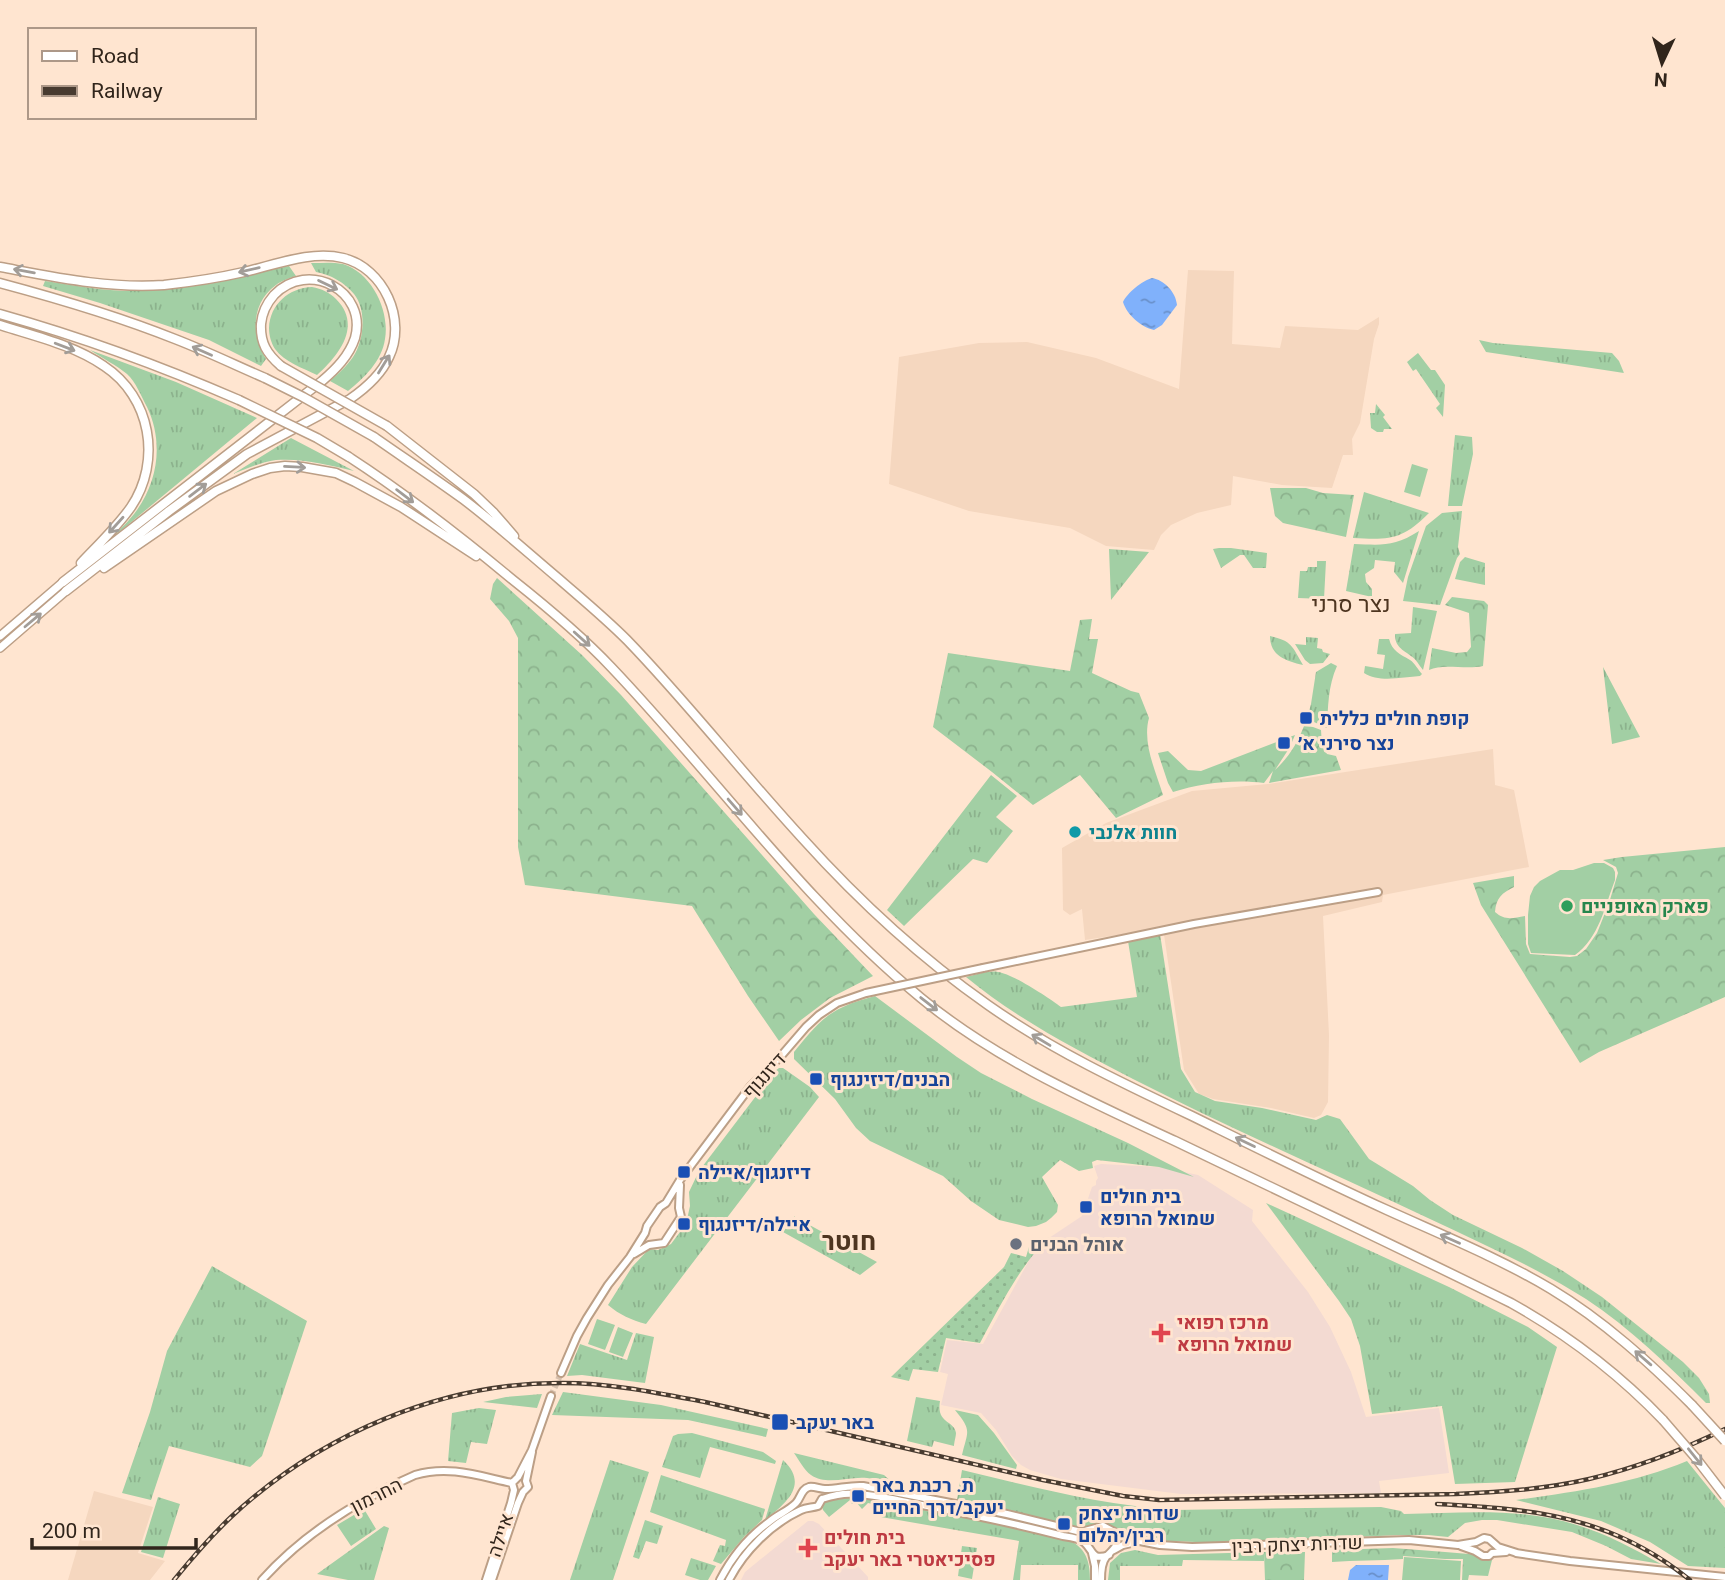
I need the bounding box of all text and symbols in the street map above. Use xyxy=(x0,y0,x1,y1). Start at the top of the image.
legend xyxy=(28,28,256,119)
north arrow xyxy=(1627,28,1697,98)
text: Road xyxy=(91,44,139,68)
text: N xyxy=(1653,68,1668,91)
text: Railway xyxy=(91,79,163,103)
one-way arrow xyxy=(13,264,36,278)
one-way arrow xyxy=(238,264,261,278)
one-way arrow xyxy=(317,278,337,292)
one-way arrow xyxy=(53,342,75,354)
one-way arrow xyxy=(192,344,214,357)
one-way arrow xyxy=(377,355,392,374)
one-way arrow xyxy=(283,461,306,474)
one-way arrow xyxy=(188,482,206,497)
one-way arrow xyxy=(395,488,414,503)
one-way arrow xyxy=(108,516,124,534)
district label: נצר סרני xyxy=(1311,591,1391,618)
one-way arrow xyxy=(24,612,42,628)
one-way arrow xyxy=(573,630,590,647)
place label: קופת חולים כללית xyxy=(1320,707,1470,730)
marker: קופת חולים כללית xyxy=(1298,710,1314,726)
place label: נצר סירני א׳ xyxy=(1298,732,1395,755)
marker: נצר סירני א׳ xyxy=(1276,735,1292,751)
one-way arrow xyxy=(727,797,743,815)
place label: חוות אלנבי xyxy=(1089,821,1177,844)
marker: חוות אלנבי xyxy=(1067,824,1083,840)
place label: פארק האופניים xyxy=(1581,895,1709,918)
marker: פארק האופניים xyxy=(1559,898,1575,914)
one-way arrow xyxy=(919,996,937,1011)
one-way arrow xyxy=(1032,1032,1052,1046)
street label: דיזנגוף xyxy=(738,1048,791,1103)
place label: הבנים/דיזינגוף xyxy=(830,1068,950,1091)
marker: הבנים/דיזינגוף xyxy=(808,1071,824,1087)
one-way arrow xyxy=(1235,1134,1256,1148)
place label: דיזנגוף/איילה xyxy=(698,1161,811,1184)
marker: דיזנגוף/איילה xyxy=(676,1164,692,1180)
place label: בית חולים שמואל הרופא xyxy=(1100,1185,1215,1230)
marker: בית חולים שמואל הרופא xyxy=(1078,1199,1094,1215)
place label: איילה/דיזנגוף xyxy=(698,1213,811,1236)
marker: איילה/דיזנגוף xyxy=(676,1216,692,1232)
district label: חוטר xyxy=(822,1226,876,1256)
one-way arrow xyxy=(1440,1232,1461,1245)
place label: אוהל הבנים xyxy=(1030,1233,1124,1256)
marker: אוהל הבנים xyxy=(1008,1236,1024,1252)
place label: מרכז רפואי שמואל הרופא xyxy=(1177,1311,1292,1356)
marker: מרכז רפואי שמואל הרופא xyxy=(1151,1323,1171,1343)
one-way arrow xyxy=(1634,1350,1652,1366)
place label: באר יעקב xyxy=(796,1411,875,1434)
marker: באר יעקב xyxy=(770,1412,790,1432)
one-way arrow xyxy=(1688,1447,1703,1465)
street label: החרמון xyxy=(346,1473,406,1518)
place label: ת. רכבת באר יעקב/דרך החיים xyxy=(872,1474,1004,1519)
marker: ת. רכבת באר יעקב/דרך החיים xyxy=(850,1488,866,1504)
place label: שדרות יצחק רבין/יהלום xyxy=(1078,1502,1179,1547)
scale bar xyxy=(32,1506,196,1550)
street label: איילה xyxy=(483,1510,518,1560)
marker: שדרות יצחק רבין/יהלום xyxy=(1056,1516,1072,1532)
text: 200 m xyxy=(42,1519,101,1543)
place label: בית חולים פסיכיאטרי באר יעקב xyxy=(824,1526,996,1571)
street label: שדרות יצחק רבין xyxy=(1231,1531,1363,1558)
marker: בית חולים פסיכיאטרי באר יעקב xyxy=(798,1538,818,1558)

